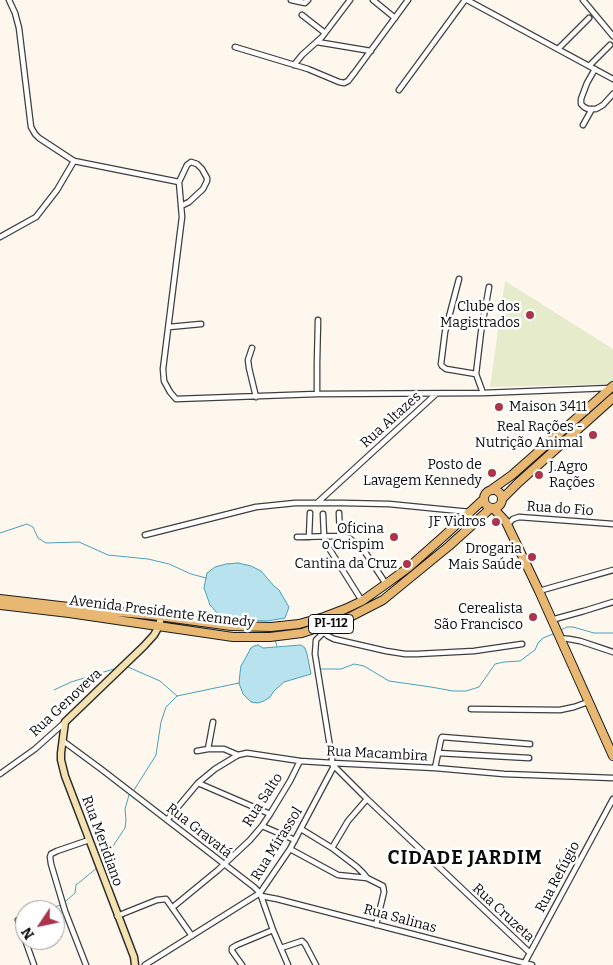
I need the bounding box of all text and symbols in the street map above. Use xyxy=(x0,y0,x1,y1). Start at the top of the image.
place label: Clube dos Magistrados xyxy=(440,299,520,332)
marker: Clube dos Magistrados xyxy=(524,309,536,321)
street label: Rua Altazes xyxy=(357,388,425,452)
place label: Maison 3411 xyxy=(509,399,587,415)
marker: Maison 3411 xyxy=(493,401,505,413)
place label: Real Rações - Nutrição Animal xyxy=(475,419,583,452)
marker: Real Rações - Nutrição Animal xyxy=(587,429,599,441)
place label: Posto de Lavagem Kennedy xyxy=(363,457,482,490)
place label: J.Agro Rações xyxy=(549,459,595,492)
marker: Posto de Lavagem Kennedy xyxy=(486,467,498,479)
marker: J.Agro Rações xyxy=(533,469,545,481)
street label: Rua do Fio xyxy=(526,498,594,520)
place label: JF Vidros xyxy=(429,514,486,530)
marker: JF Vidros xyxy=(490,516,502,528)
place label: Oficina o Crispim xyxy=(322,521,384,554)
marker: Oficina o Crispim xyxy=(388,531,400,543)
place label: Drogaria Mais Saúde xyxy=(448,541,522,574)
marker: Drogaria Mais Saúde xyxy=(526,551,538,563)
place label: Cantina da Cruz xyxy=(295,556,397,572)
marker: Cantina da Cruz xyxy=(401,558,413,570)
street label: Avenida Presidente Kennedy xyxy=(69,592,255,632)
place label: Cerealista São Francisco xyxy=(434,601,523,634)
marker: Cerealista São Francisco xyxy=(527,611,539,623)
road number: PI-112 xyxy=(308,614,354,634)
street label: Rua Genoveva xyxy=(27,665,105,741)
street label: Rua Macambira xyxy=(326,743,428,765)
street label: Rua Salto xyxy=(239,770,287,830)
street label: Rua Meridiano xyxy=(78,793,126,889)
street label: Rua Gravatá xyxy=(163,800,235,862)
street label: Rua Mirassol xyxy=(248,804,306,884)
street label: Rua Refúgio xyxy=(532,839,584,915)
district label: CIDADE JARDIM xyxy=(386,848,544,870)
street label: Rua Cruzeta xyxy=(469,880,537,946)
north arrow xyxy=(15,900,65,950)
street label: Rua Salinas xyxy=(361,901,439,937)
text: N xyxy=(18,924,38,942)

